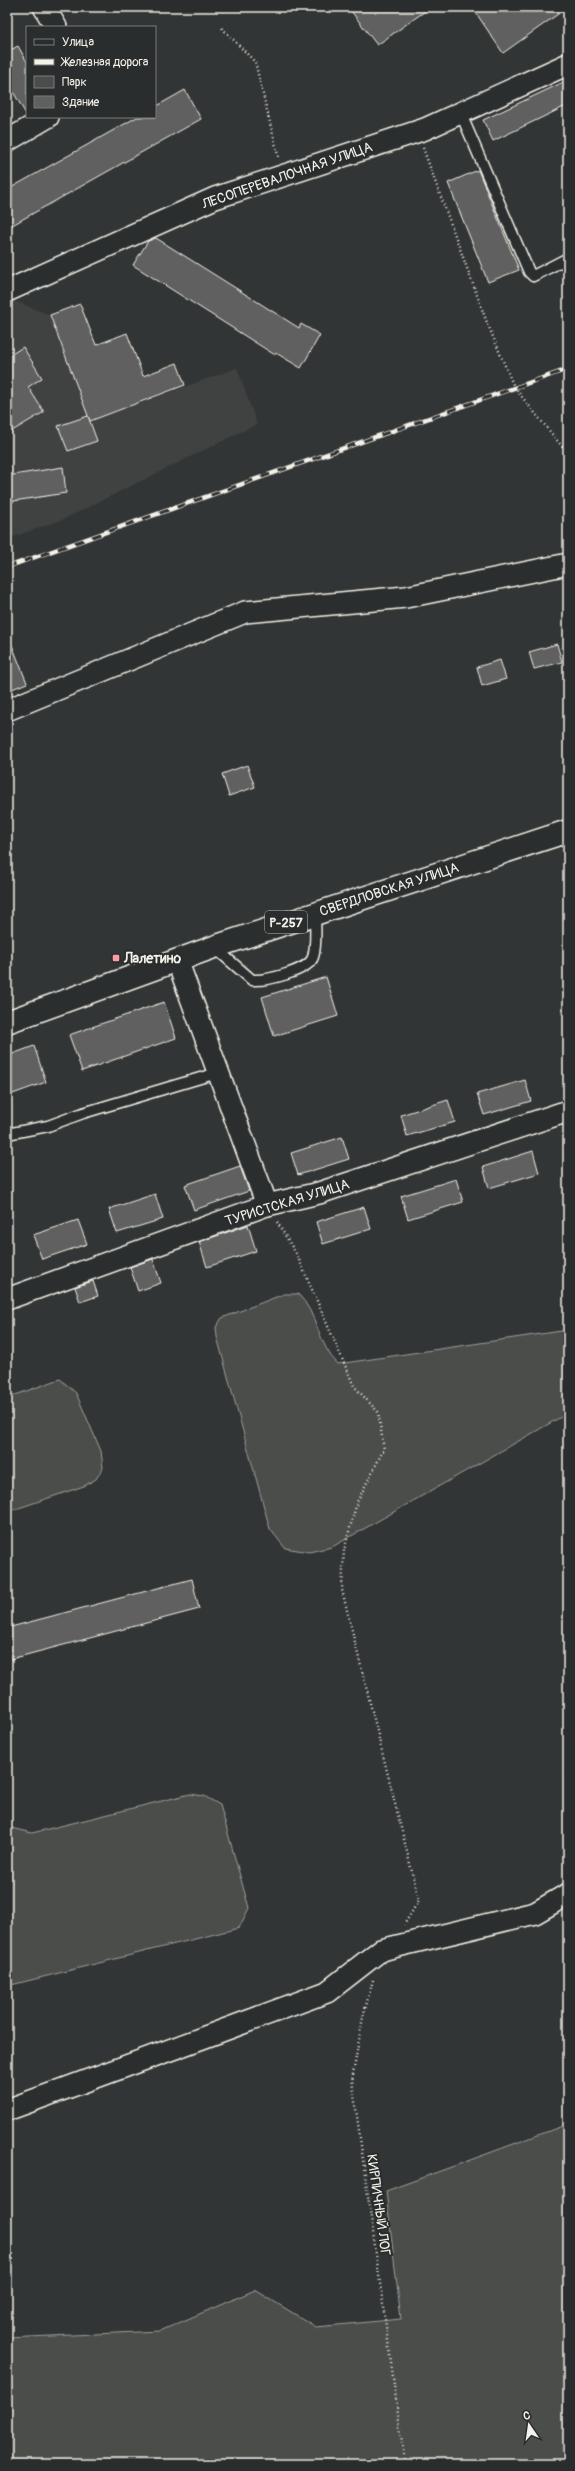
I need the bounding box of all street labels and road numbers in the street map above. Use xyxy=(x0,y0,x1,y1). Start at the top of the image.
street label: ЛЕСОПЕРЕВАЛОЧНАЯ УЛИЦА xyxy=(199,138,375,213)
street label: СВЕРДЛОВСКАЯ УЛИЦА xyxy=(317,859,461,920)
road number: Р-257 xyxy=(265,911,307,933)
street label: ТУРИСТСКАЯ УЛИЦА xyxy=(223,1175,351,1229)
street label: КИРПИЧНЫЙ ЛОГ xyxy=(363,2153,394,2257)

